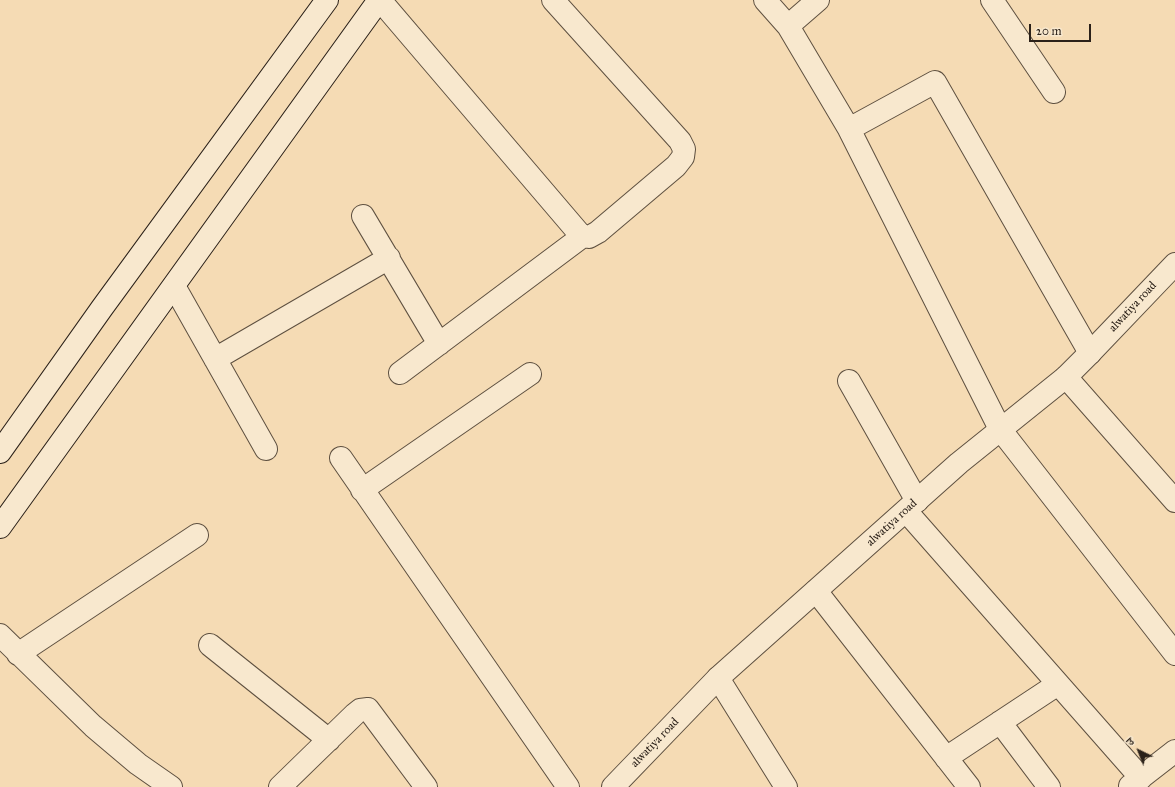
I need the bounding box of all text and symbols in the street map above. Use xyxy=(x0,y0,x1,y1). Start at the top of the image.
scale bar xyxy=(1031,16,1093,42)
text: 20 m xyxy=(1036,24,1062,38)
street label: alwatiya road xyxy=(1106,279,1160,335)
street label: alwatiya road xyxy=(864,496,920,550)
street label: alwatiya road xyxy=(628,715,682,771)
north arrow xyxy=(1119,731,1159,771)
text: उ xyxy=(1124,735,1137,749)

